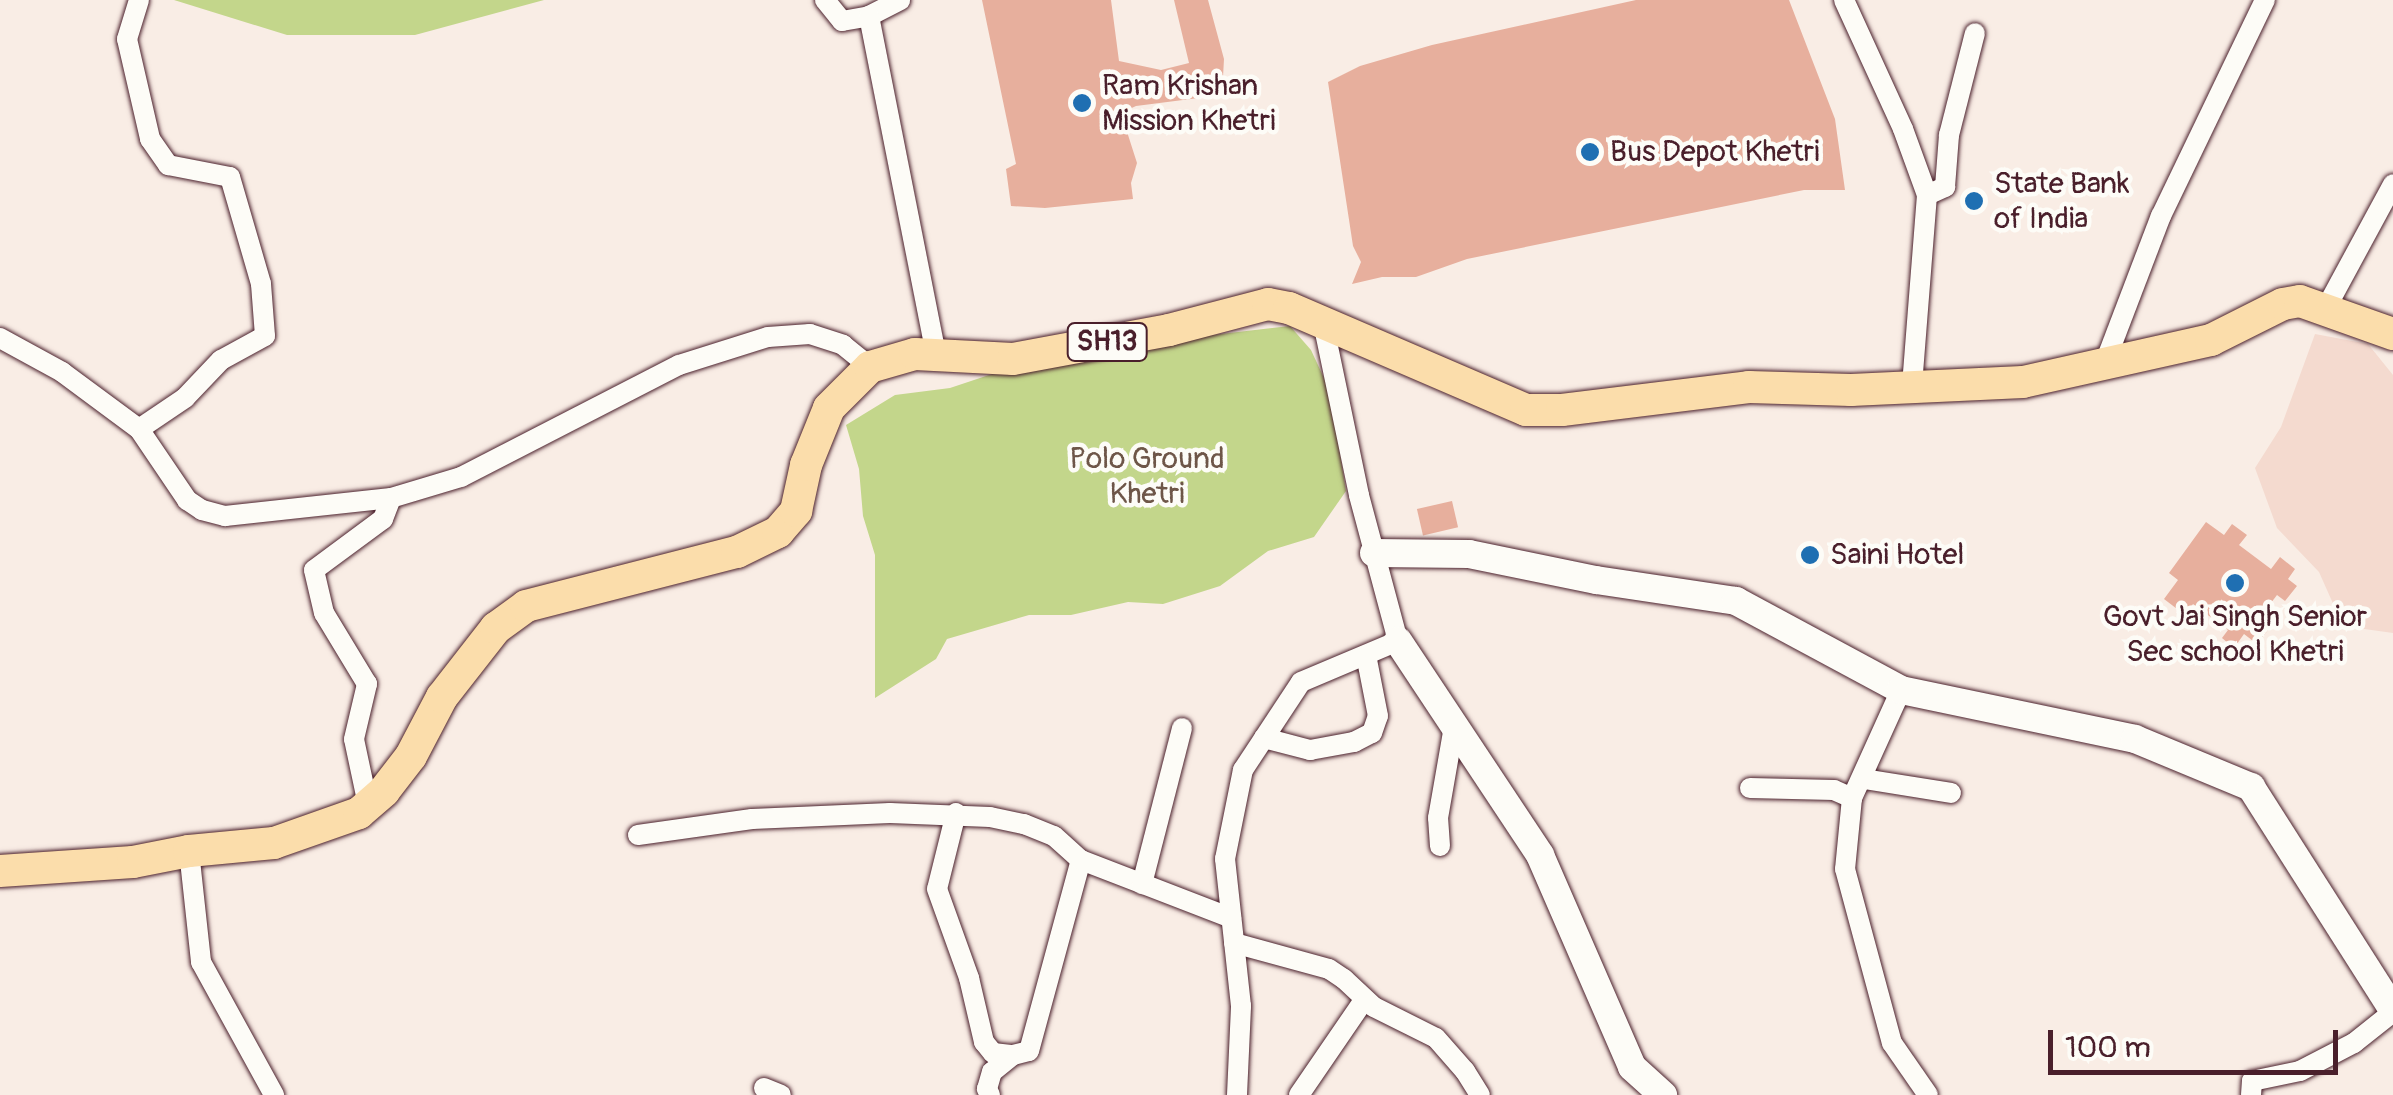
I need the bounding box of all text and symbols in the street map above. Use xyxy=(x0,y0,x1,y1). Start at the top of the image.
place label: Ram Krishan Mission Khetri xyxy=(1102,68,1275,138)
marker: Ram Krishan Mission Khetri xyxy=(1071,92,1093,114)
place label: Bus Depot Khetri xyxy=(1610,134,1820,170)
marker: Bus Depot Khetri xyxy=(1579,141,1601,163)
place label: State Bank of India xyxy=(1994,166,2130,236)
marker: State Bank of India xyxy=(1963,190,1985,212)
road number: SH13 xyxy=(1064,319,1150,365)
park label: Polo Ground Khetri xyxy=(1069,441,1225,512)
place label: Saini Hotel xyxy=(1830,537,1964,573)
marker: Saini Hotel xyxy=(1799,544,1821,566)
marker: Govt Jai Singh Senior Sec school Khetri xyxy=(2224,572,2246,594)
place label: Govt Jai Singh Senior Sec school Khetri xyxy=(2103,599,2367,670)
scale bar xyxy=(2053,1010,2343,1072)
text: 100 m xyxy=(2065,1029,2151,1066)

